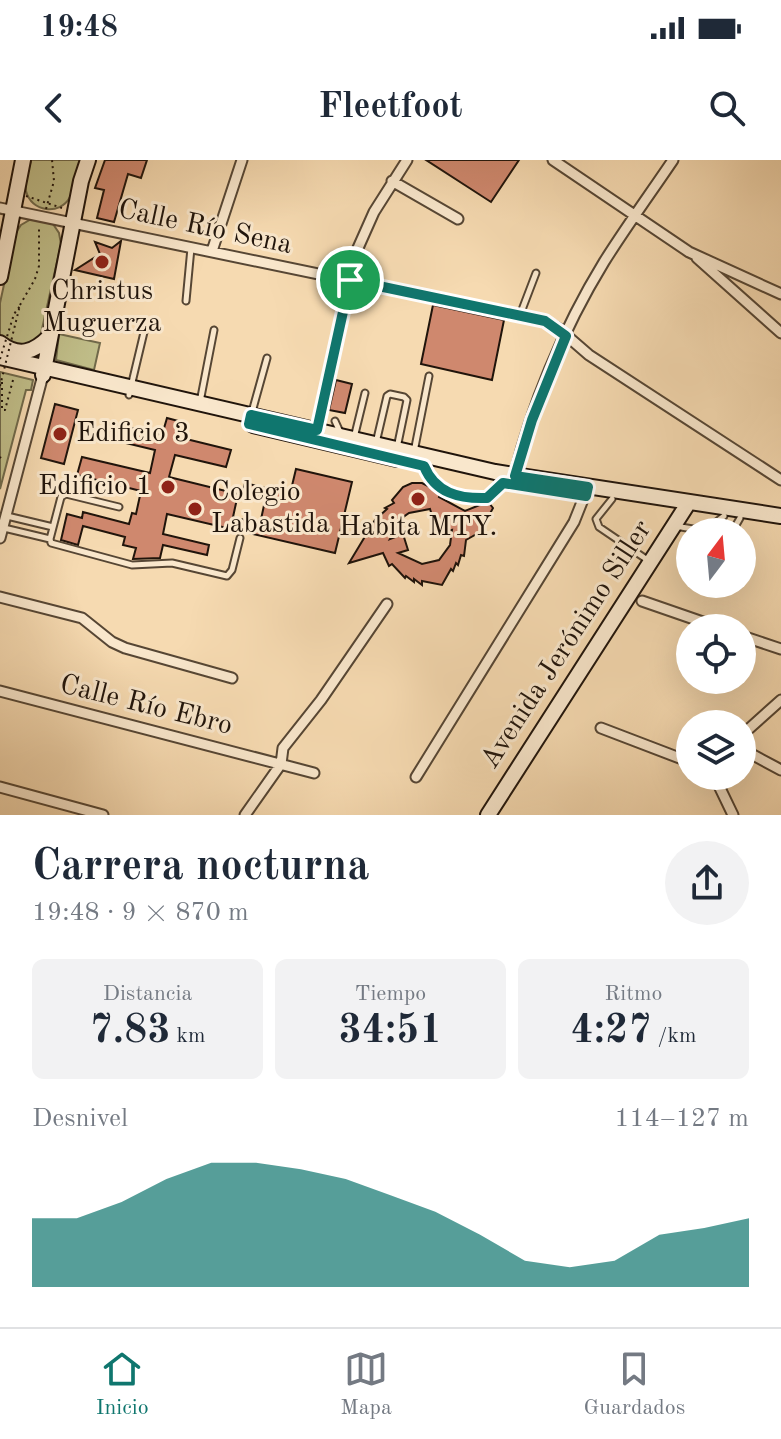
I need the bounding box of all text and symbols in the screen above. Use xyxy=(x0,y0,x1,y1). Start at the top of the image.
text: 19:48 xyxy=(40,13,118,43)
icon: back xyxy=(32,86,76,130)
icon: search xyxy=(705,86,749,130)
text: Fleetfoot xyxy=(318,90,463,126)
street label: Calle Río Sena xyxy=(116,196,295,260)
pin xyxy=(316,246,384,314)
marker: Christus Muguerza xyxy=(93,253,111,271)
icon: arrive xyxy=(328,258,372,302)
place label: Christus Muguerza xyxy=(42,278,162,338)
place label: Edificio 3 xyxy=(76,420,190,448)
marker: Edificio 3 xyxy=(51,425,69,443)
place label: Edificio 1 xyxy=(38,473,152,501)
marker: Edificio 1 xyxy=(159,478,177,496)
place label: Colegio Labastida xyxy=(211,479,330,539)
marker: Habita MTY. xyxy=(409,490,427,508)
marker: Colegio Labastida xyxy=(186,500,204,518)
place label: Habita MTY. xyxy=(339,514,497,542)
street label: Avenida Jerónimo Siller xyxy=(476,516,658,774)
north arrow xyxy=(676,518,756,598)
map controls xyxy=(676,518,756,790)
button: locate xyxy=(676,614,756,694)
street label: Calle Río Ebro xyxy=(57,671,235,741)
button: layers xyxy=(676,710,756,790)
button: share xyxy=(665,841,749,925)
text: Carrera nocturna xyxy=(32,845,369,889)
text: 19:48 · 9 × 870 m xyxy=(32,900,249,926)
text: Distancia xyxy=(103,983,192,1005)
text: Tiempo xyxy=(355,983,426,1005)
text: Ritmo xyxy=(605,983,662,1005)
text: 7.83 xyxy=(90,1012,170,1052)
text: 34:51 xyxy=(339,1012,443,1052)
text: 4:27 xyxy=(571,1012,651,1052)
text: km xyxy=(170,1025,205,1047)
text: /km xyxy=(651,1025,696,1047)
text: Desnivel xyxy=(32,1106,128,1132)
text: 114–127 m xyxy=(614,1106,749,1132)
tab: Inicio xyxy=(96,1347,149,1422)
tab: Mapa xyxy=(340,1347,392,1422)
tab: Guardados xyxy=(583,1347,685,1422)

